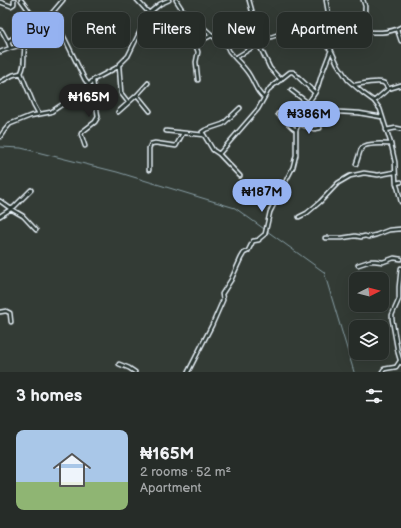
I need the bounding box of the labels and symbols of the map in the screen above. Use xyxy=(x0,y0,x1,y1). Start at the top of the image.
pin: ₦165M xyxy=(61,84,117,118)
pin: ₦386M xyxy=(281,101,337,135)
pin: ₦187M xyxy=(234,179,290,213)
north arrow xyxy=(349,272,389,312)

